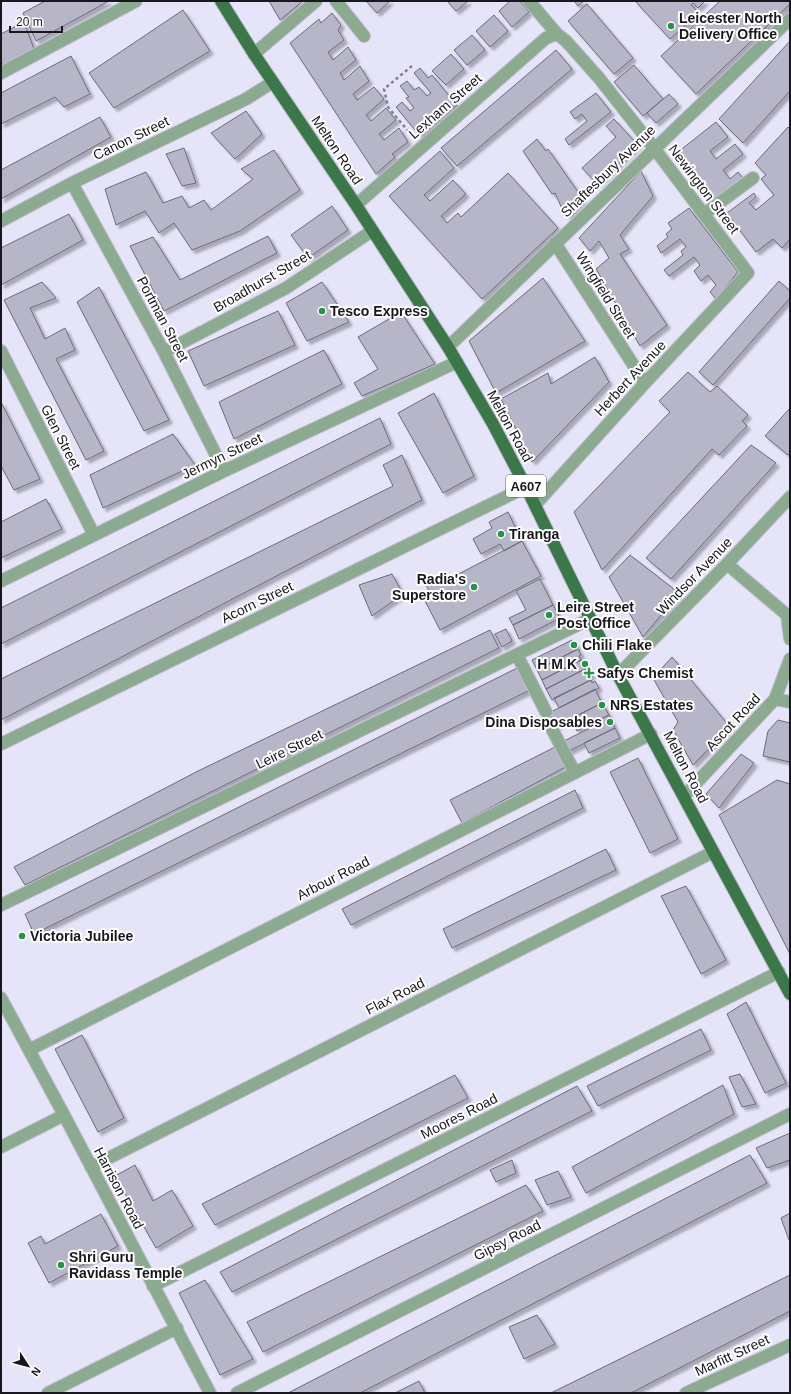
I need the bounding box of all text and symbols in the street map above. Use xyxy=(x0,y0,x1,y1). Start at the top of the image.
scale bar xyxy=(10,8,62,34)
place label: Leicester North Delivery Office xyxy=(679,10,782,42)
text: 20 m xyxy=(16,15,43,29)
marker: Leicester North Delivery Office xyxy=(666,21,676,31)
street label: Lexham Street xyxy=(405,70,485,142)
street label: Canon Street xyxy=(90,113,172,163)
street label: Melton Road xyxy=(308,113,366,187)
street label: Shaftesbury Avenue xyxy=(557,122,659,220)
street label: Newington Street xyxy=(665,141,743,237)
street label: Broadhurst Street xyxy=(210,247,314,315)
street label: Wingfield Street xyxy=(573,249,639,341)
street label: Portman Street xyxy=(134,274,192,364)
place label: Tesco Express xyxy=(330,303,428,319)
marker: Tesco Express xyxy=(317,306,327,316)
street label: Herbert Avenue xyxy=(591,337,669,419)
street label: Melton Road xyxy=(484,387,536,465)
street label: Glen Street xyxy=(38,402,84,472)
street label: Jermyn Street xyxy=(179,430,265,482)
road number: A607 xyxy=(506,475,546,497)
place label: Tiranga xyxy=(509,526,560,542)
marker: Tiranga xyxy=(496,529,506,539)
street label: Windsor Avenue xyxy=(653,534,735,618)
place label: Radia's Superstore xyxy=(392,571,466,603)
street label: Acorn Street xyxy=(219,578,296,626)
marker: Radia's Superstore xyxy=(469,582,479,592)
place label: Leire Street Post Office xyxy=(557,599,634,631)
marker: Leire Street Post Office xyxy=(544,610,554,620)
place label: Chili Flake xyxy=(582,637,652,653)
marker: Chili Flake xyxy=(569,640,579,650)
place label: H M K xyxy=(537,656,577,672)
marker: H M K xyxy=(580,659,590,669)
place label: Safys Chemist xyxy=(597,665,694,681)
marker: Safys Chemist xyxy=(584,668,594,678)
street label: Ascot Road xyxy=(702,690,764,754)
place label: NRS Estates xyxy=(610,697,693,713)
marker: NRS Estates xyxy=(597,700,607,710)
place label: Dina Disposables xyxy=(485,714,602,730)
marker: Dina Disposables xyxy=(605,717,615,727)
street label: Leire Street xyxy=(253,726,325,772)
street label: Melton Road xyxy=(660,728,712,806)
street label: Arbour Road xyxy=(294,853,372,903)
place label: Victoria Jubilee xyxy=(30,928,133,944)
marker: Victoria Jubilee xyxy=(17,931,27,941)
street label: Flax Road xyxy=(363,974,427,1018)
street label: Moores Road xyxy=(418,1090,500,1142)
street label: Harrison Road xyxy=(91,1144,147,1232)
street label: Gipsy Road xyxy=(471,1216,543,1264)
place label: Shri Guru Ravidass Temple xyxy=(69,1249,183,1281)
marker: Shri Guru Ravidass Temple xyxy=(56,1260,66,1270)
street label: Marfitt Street xyxy=(692,1331,772,1379)
north arrow xyxy=(8,1346,48,1386)
text: N xyxy=(29,1365,43,1379)

